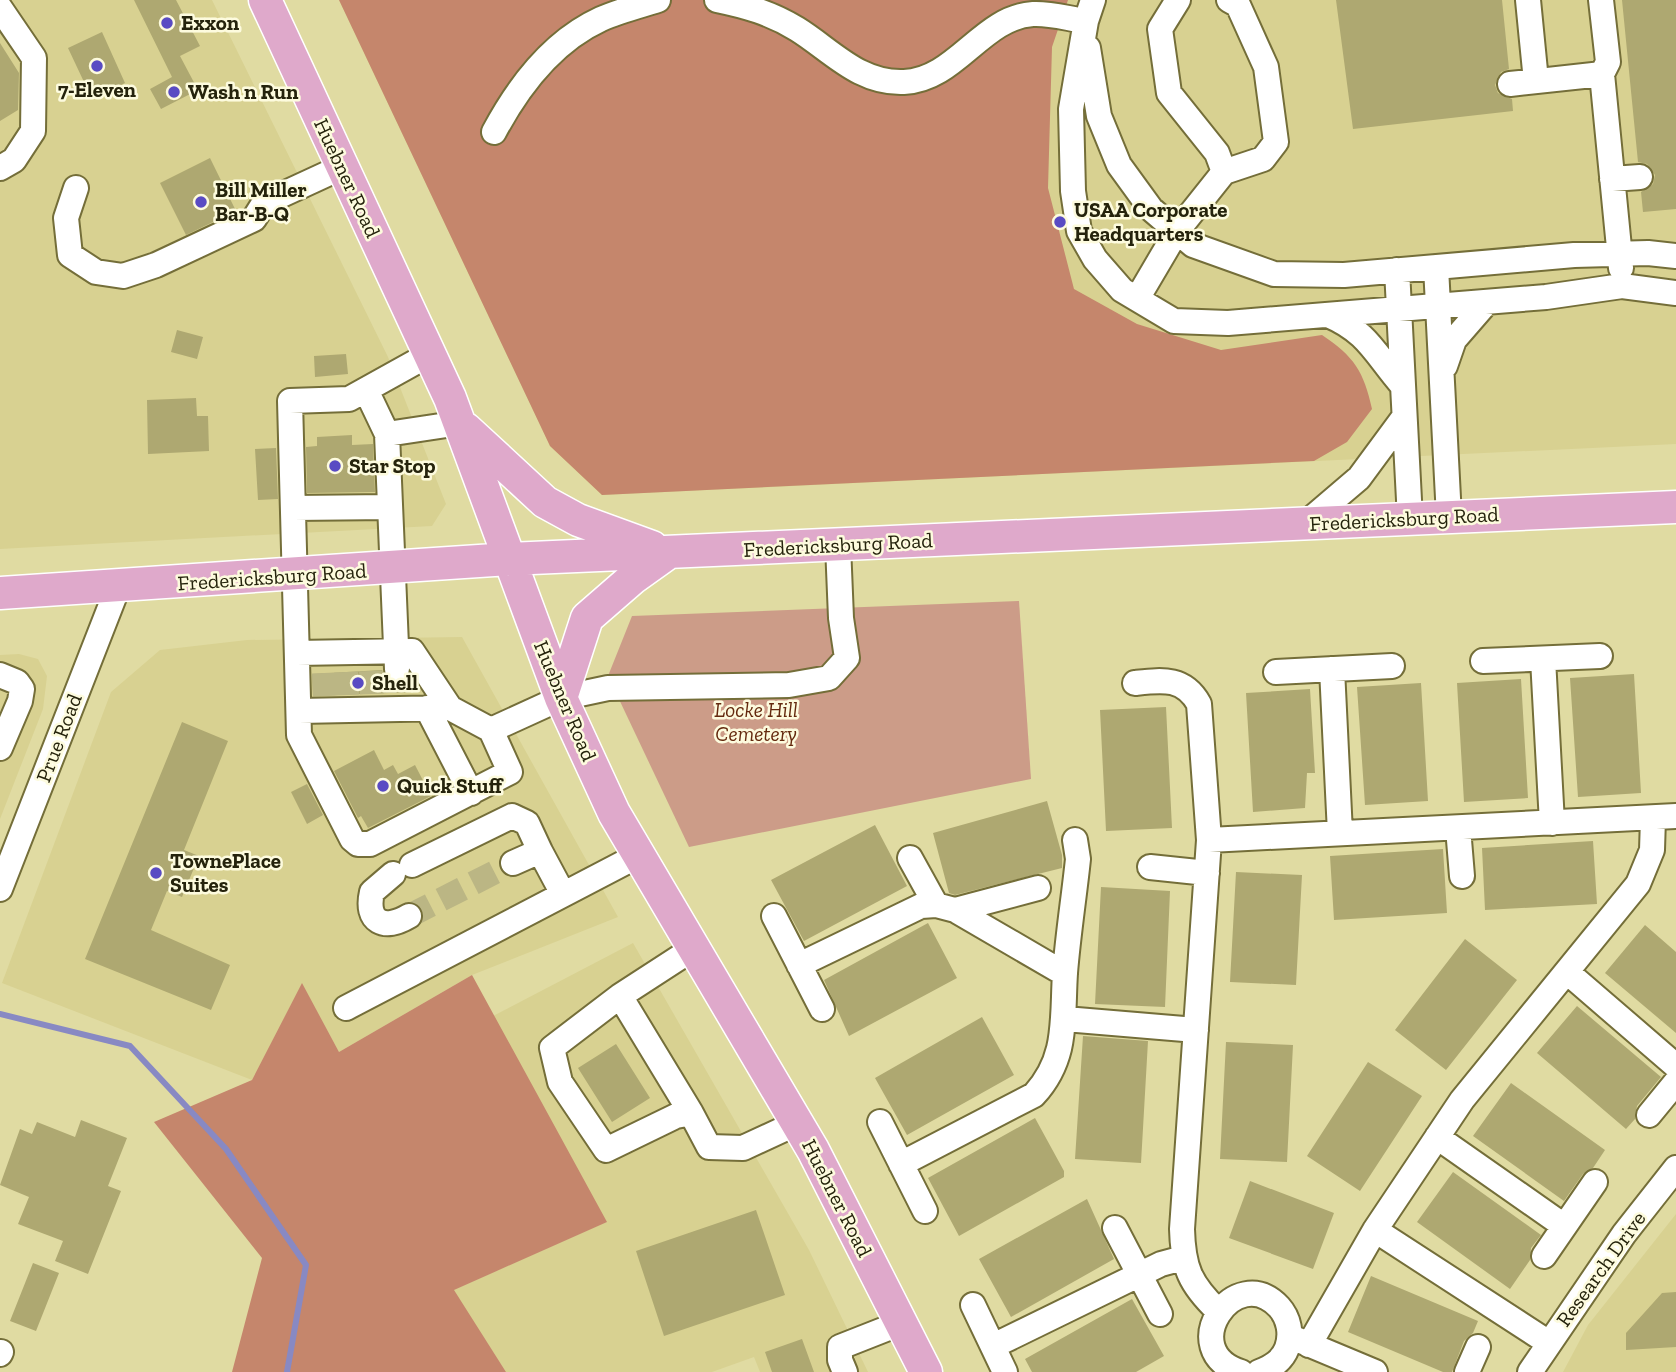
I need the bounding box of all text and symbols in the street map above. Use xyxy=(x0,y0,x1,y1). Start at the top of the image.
place label: Exxon xyxy=(181,10,240,35)
marker: Exxon xyxy=(159,15,175,31)
marker: 7-Eleven xyxy=(89,58,105,74)
place label: 7-Eleven xyxy=(58,77,137,102)
place label: Wash n Run xyxy=(188,79,299,104)
marker: Wash n Run xyxy=(166,84,182,100)
street label: Huebner Road xyxy=(309,114,386,242)
place label: Bill Miller Bar-B-Q xyxy=(215,177,307,226)
marker: Bill Miller Bar-B-Q xyxy=(193,194,209,210)
place label: USAA Corporate Headquarters xyxy=(1074,197,1228,246)
marker: USAA Corporate Headquarters xyxy=(1052,214,1068,230)
place label: Star Stop xyxy=(349,453,436,478)
marker: Star Stop xyxy=(327,458,343,474)
street label: Fredericksburg Road xyxy=(1309,501,1500,536)
street label: Fredericksburg Road xyxy=(743,527,934,562)
street label: Fredericksburg Road xyxy=(177,557,368,596)
street label: Huebner Road xyxy=(529,637,602,765)
place label: Shell xyxy=(372,670,418,695)
marker: Shell xyxy=(350,675,366,691)
street label: Prue Road xyxy=(30,690,87,785)
park label: Locke Hill Cemetery xyxy=(714,697,798,746)
place label: Quick Stuff xyxy=(397,773,504,798)
marker: Quick Stuff xyxy=(375,778,391,794)
place label: TownePlace Suites xyxy=(170,848,281,897)
marker: TownePlace Suites xyxy=(148,865,164,881)
street label: Huebner Road xyxy=(797,1135,878,1261)
street label: Research Drive xyxy=(1550,1206,1651,1331)

